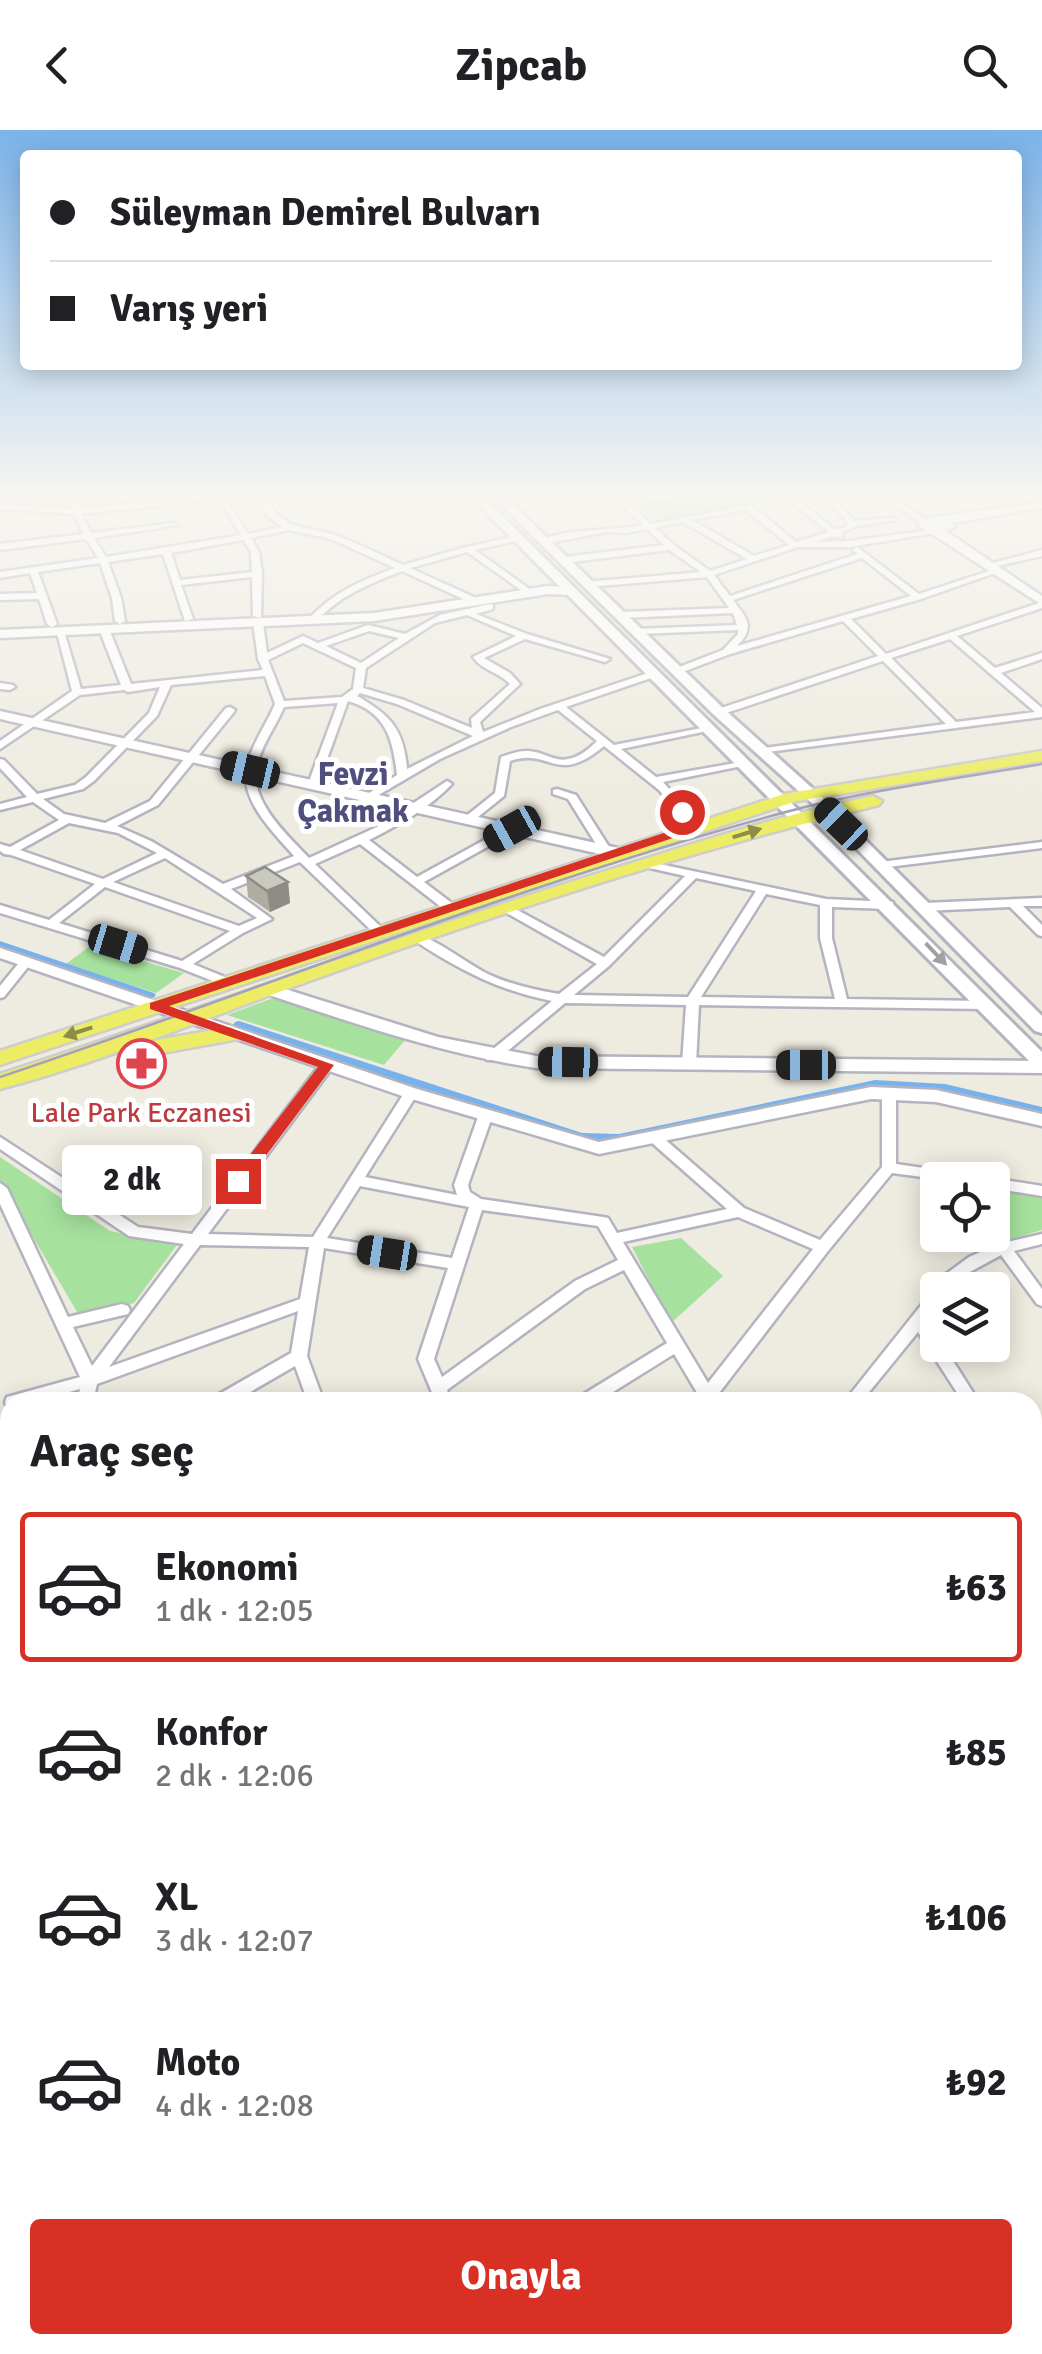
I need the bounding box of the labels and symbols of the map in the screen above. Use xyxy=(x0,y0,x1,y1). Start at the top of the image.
car xyxy=(217,749,283,791)
district label: Fevzi Çakmak xyxy=(297,755,409,831)
route start xyxy=(660,790,705,835)
car xyxy=(809,792,873,856)
car xyxy=(478,801,546,857)
one-way arrow xyxy=(732,825,763,840)
car xyxy=(85,921,151,967)
one-way arrow xyxy=(924,942,947,966)
one-way arrow xyxy=(62,1025,92,1040)
pharmacy icon: Lale Park Eczanesi xyxy=(115,1038,167,1090)
car xyxy=(538,1046,598,1078)
car xyxy=(776,1050,836,1080)
place label: Lale Park Eczanesi xyxy=(30,1096,252,1130)
callout: 2 dk xyxy=(63,1146,203,1216)
route end xyxy=(216,1159,261,1204)
car xyxy=(355,1233,419,1273)

